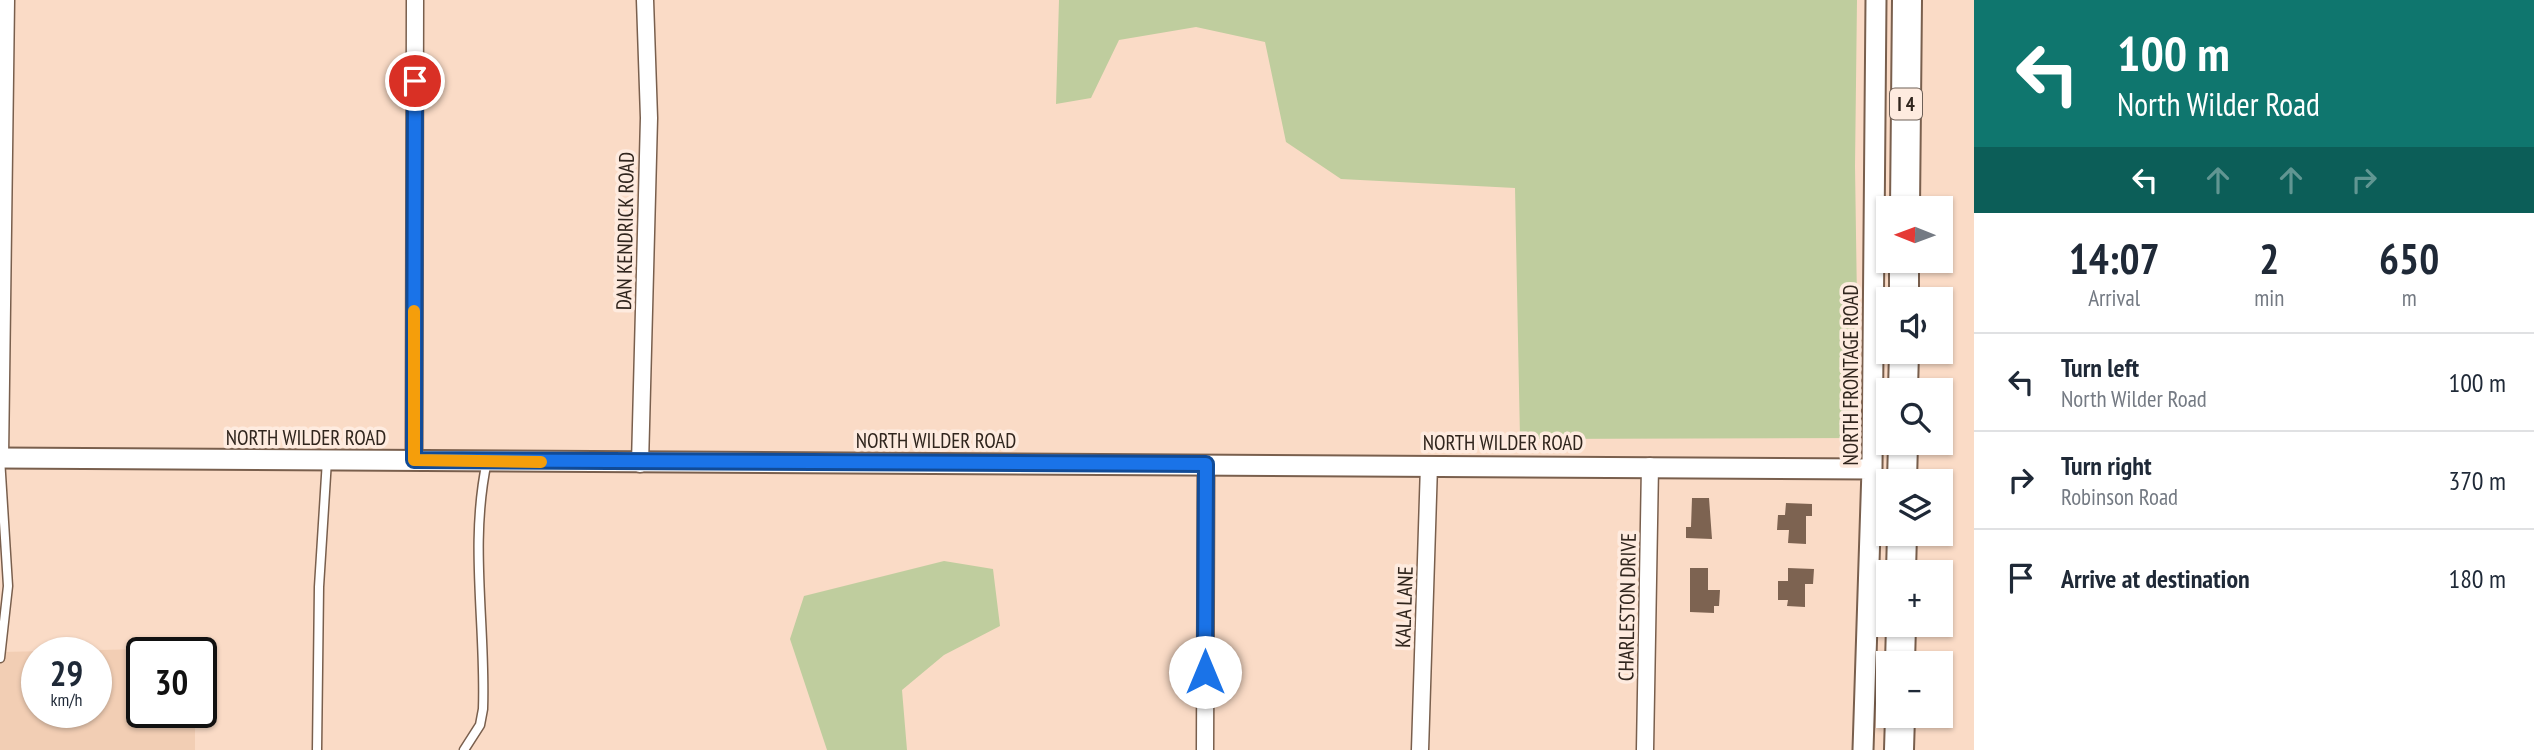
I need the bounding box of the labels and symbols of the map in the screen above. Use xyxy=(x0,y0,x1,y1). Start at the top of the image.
pin xyxy=(385,51,445,111)
road number: I 4 xyxy=(1890,88,1922,120)
street label: DAN KENDRICK ROAD xyxy=(610,152,640,310)
north arrow xyxy=(1876,196,1953,273)
street label: NORTH FRONTAGE ROAD xyxy=(1837,284,1864,466)
street label: NORTH WILDER ROAD xyxy=(226,424,386,451)
street label: NORTH WILDER ROAD xyxy=(856,427,1016,454)
street label: NORTH WILDER ROAD xyxy=(1423,429,1583,456)
street label: CHARLESTON DRIVE xyxy=(1612,533,1642,681)
street label: KALA LANE xyxy=(1389,566,1419,648)
position arrow xyxy=(1168,635,1242,709)
speed limit sign: 30 xyxy=(126,637,217,728)

